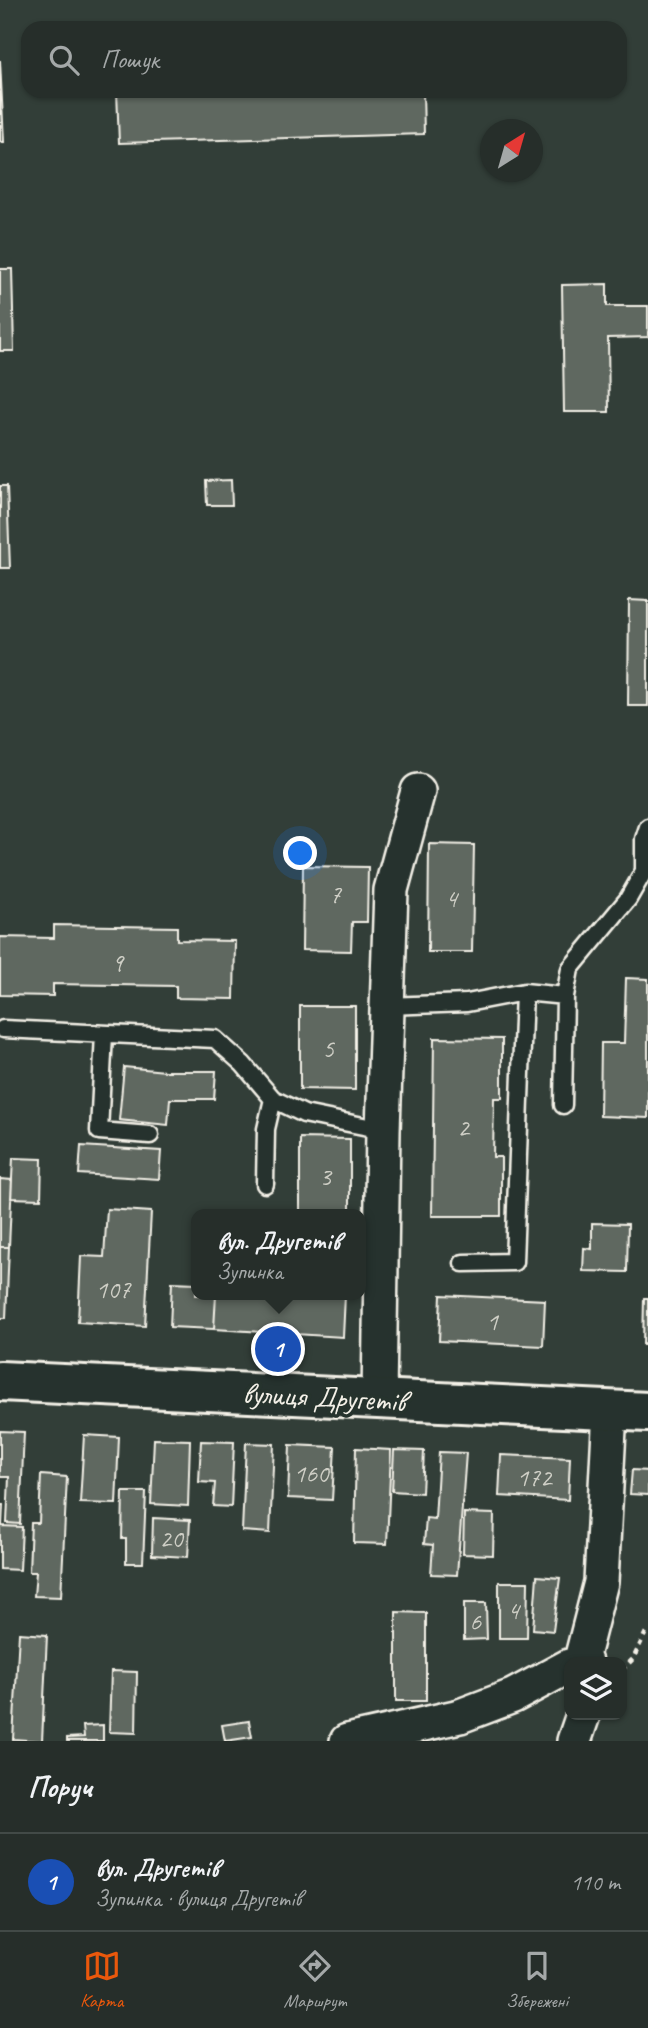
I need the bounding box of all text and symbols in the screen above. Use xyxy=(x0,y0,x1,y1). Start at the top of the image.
search box xyxy=(21,21,627,98)
icon: search xyxy=(45,41,83,79)
text: Пошук xyxy=(101,43,159,76)
north arrow xyxy=(480,119,543,182)
your location xyxy=(283,836,317,870)
house number: 7 xyxy=(329,878,342,911)
house number: 4 xyxy=(445,882,459,915)
house number: 9 xyxy=(111,946,125,979)
house number: 5 xyxy=(322,1032,335,1065)
house number: 2 xyxy=(457,1111,471,1144)
house number: 3 xyxy=(319,1160,333,1193)
popup xyxy=(191,1209,366,1300)
text: вул. Другетів xyxy=(216,1224,341,1257)
text: Зупинка xyxy=(216,1257,283,1286)
house number: 107 xyxy=(95,1273,132,1306)
house number: 1 xyxy=(486,1305,499,1338)
pin: 1 xyxy=(255,1323,301,1375)
street label: вулиця Другетів xyxy=(242,1374,413,1421)
house number: 160 xyxy=(293,1457,331,1490)
house number: 172 xyxy=(516,1461,554,1494)
house number: 20 xyxy=(159,1522,185,1555)
house number: 4 xyxy=(507,1594,521,1627)
house number: 6 xyxy=(469,1605,482,1638)
map controls xyxy=(564,1657,627,1720)
button: layers xyxy=(564,1657,627,1720)
text: Поруч xyxy=(28,1768,92,1806)
text: вул. Другетів xyxy=(95,1851,219,1884)
text: 1 xyxy=(46,1868,56,1897)
text: 110 m xyxy=(571,1868,620,1897)
text: Зупинка · вулиця Другетів xyxy=(95,1884,301,1913)
tab: Карта xyxy=(80,1947,123,2013)
tab: Маршрут xyxy=(283,1947,346,2013)
tab: Збережені xyxy=(506,1947,568,2013)

